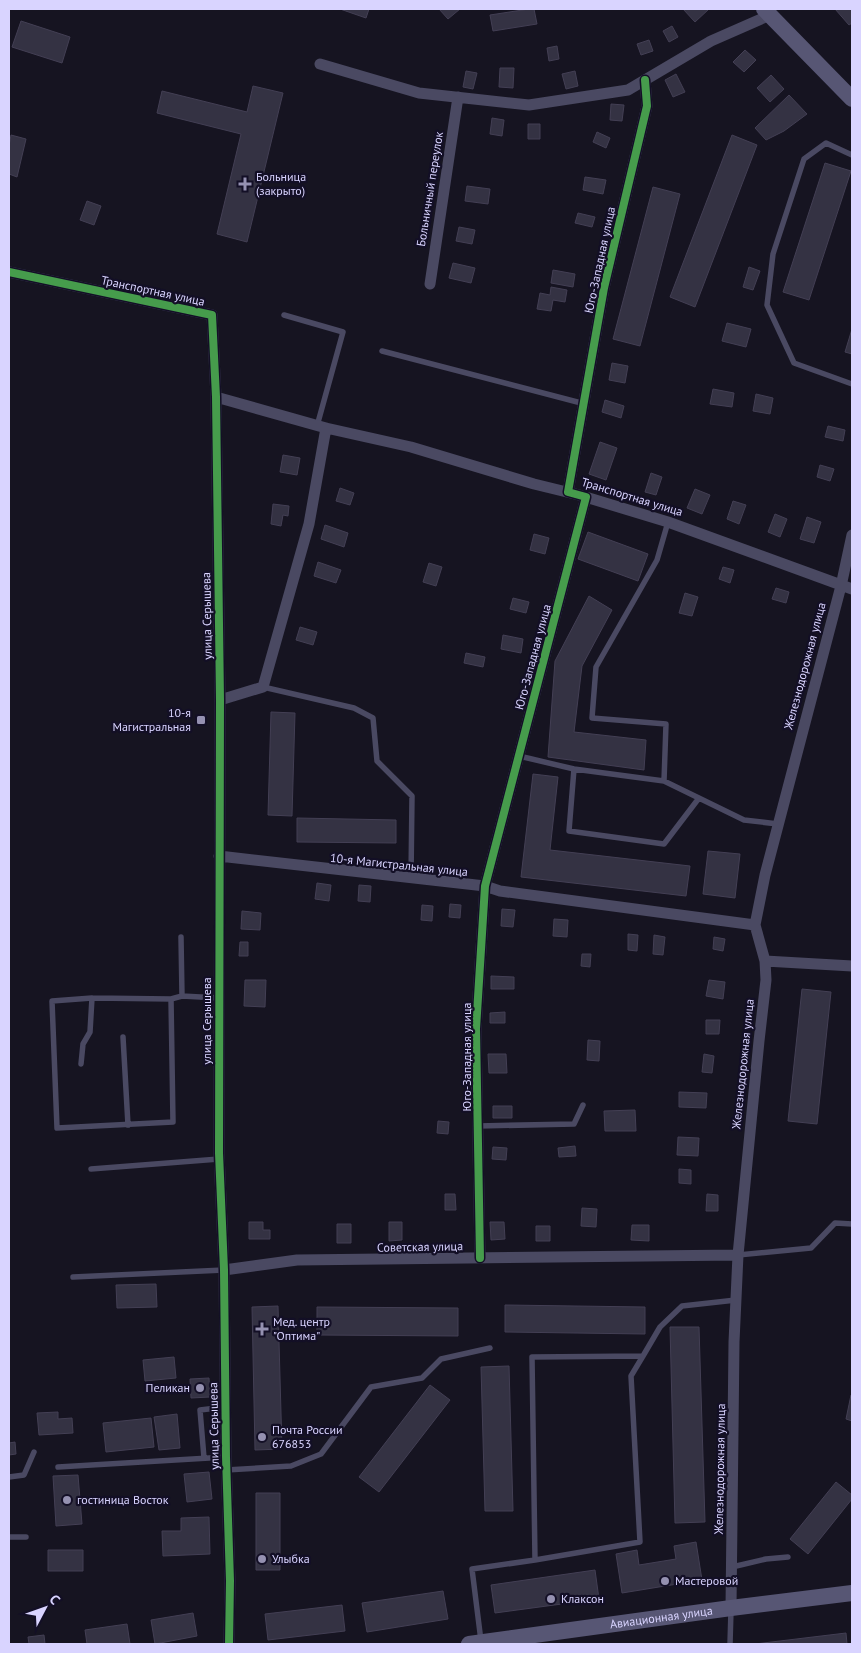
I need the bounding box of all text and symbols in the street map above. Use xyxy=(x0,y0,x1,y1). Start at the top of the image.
street label: Больничный переулок xyxy=(413,130,446,247)
place label: Больница (закрыто) xyxy=(256,169,306,198)
marker: Больница (закрыто) xyxy=(238,177,252,191)
street label: Юго-Западная улица xyxy=(581,205,618,315)
street label: Транспортная улица xyxy=(100,272,206,309)
street label: Транспортная улица xyxy=(580,474,685,519)
street label: улица Серышева xyxy=(198,572,215,660)
street label: Железнодорожная улица xyxy=(780,601,829,732)
street label: Юго-Западная улица xyxy=(511,602,554,711)
place label: 10-я Магистральная xyxy=(112,705,191,734)
marker: 10-я Магистральная xyxy=(195,714,207,726)
street label: 10-я Магистральная улица xyxy=(329,850,469,879)
street label: улица Серышева xyxy=(199,977,214,1065)
street label: Железнодорожная улица xyxy=(728,998,757,1131)
street label: Юго-Западная улица xyxy=(459,1003,474,1111)
street label: Советская улица xyxy=(377,1238,463,1255)
place label: Мед. центр "Оптима" xyxy=(273,1314,330,1343)
marker: Мед. центр "Оптима" xyxy=(255,1322,269,1336)
place label: Пеликан xyxy=(146,1380,190,1395)
marker: Пеликан xyxy=(194,1382,206,1394)
street label: улица Серышева xyxy=(205,1382,222,1470)
street label: Железнодорожная улица xyxy=(711,1403,728,1536)
place label: Почта России 676853 xyxy=(272,1422,343,1451)
marker: Почта России 676853 xyxy=(256,1431,268,1443)
place label: гостиница Восток xyxy=(77,1492,169,1507)
marker: гостиница Восток xyxy=(61,1494,73,1506)
place label: Улыбка xyxy=(272,1551,310,1566)
marker: Улыбка xyxy=(256,1553,268,1565)
place label: Мастеровой xyxy=(675,1573,738,1588)
marker: Мастеровой xyxy=(659,1575,671,1587)
north arrow xyxy=(20,1583,70,1633)
text: С xyxy=(45,1591,64,1608)
place label: Клаксон xyxy=(561,1591,604,1606)
marker: Клаксон xyxy=(545,1593,557,1605)
street label: Авиационная улица xyxy=(609,1603,713,1632)

